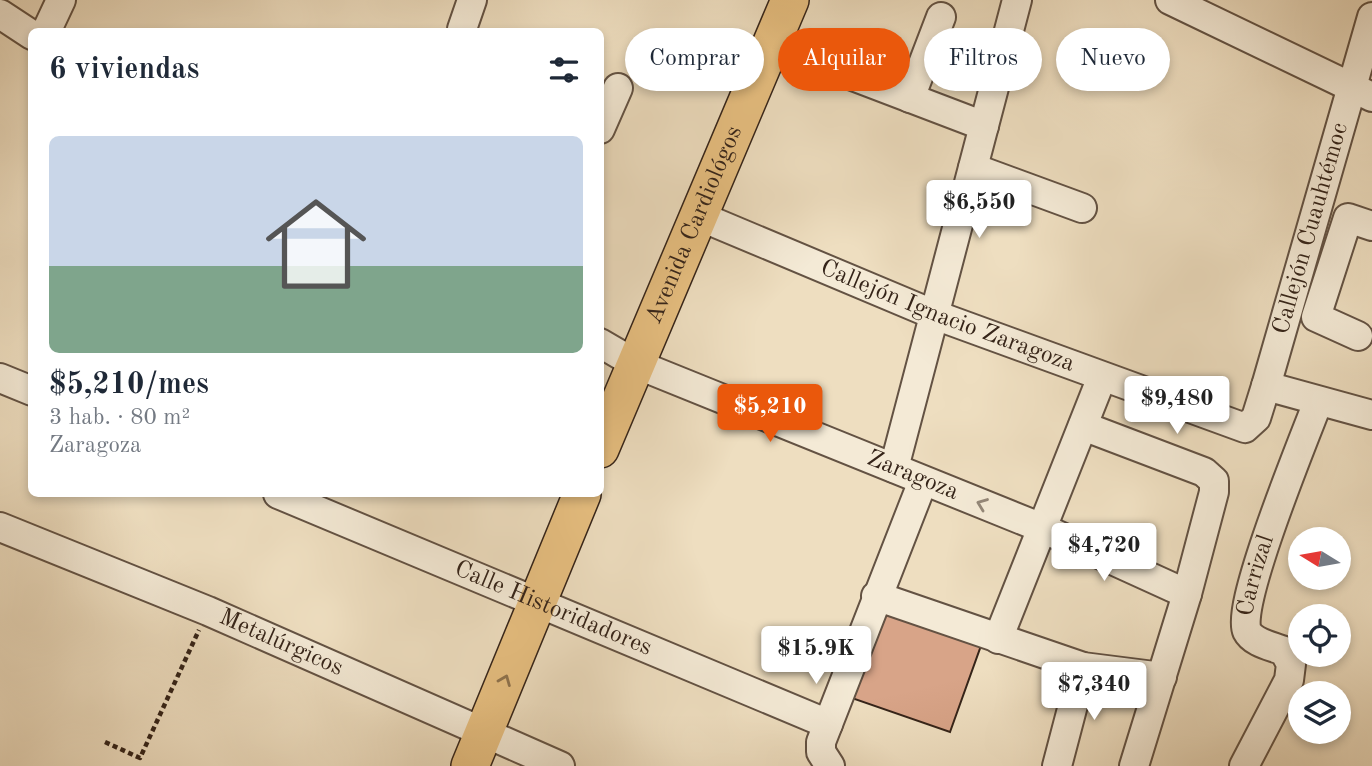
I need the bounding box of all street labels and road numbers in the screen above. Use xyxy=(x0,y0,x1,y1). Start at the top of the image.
street label: Callejón Cuauhtémoc xyxy=(1269,120,1353,337)
street label: Avenida Cardiológos xyxy=(642,123,747,328)
street label: Callejón Ignacio Zaragoza xyxy=(817,256,1078,377)
street label: Zaragoza xyxy=(863,447,962,505)
street label: Carrizal xyxy=(1234,532,1279,618)
street label: Calle Historidadores xyxy=(451,557,655,661)
street label: Metalúrgicos xyxy=(215,605,347,681)

